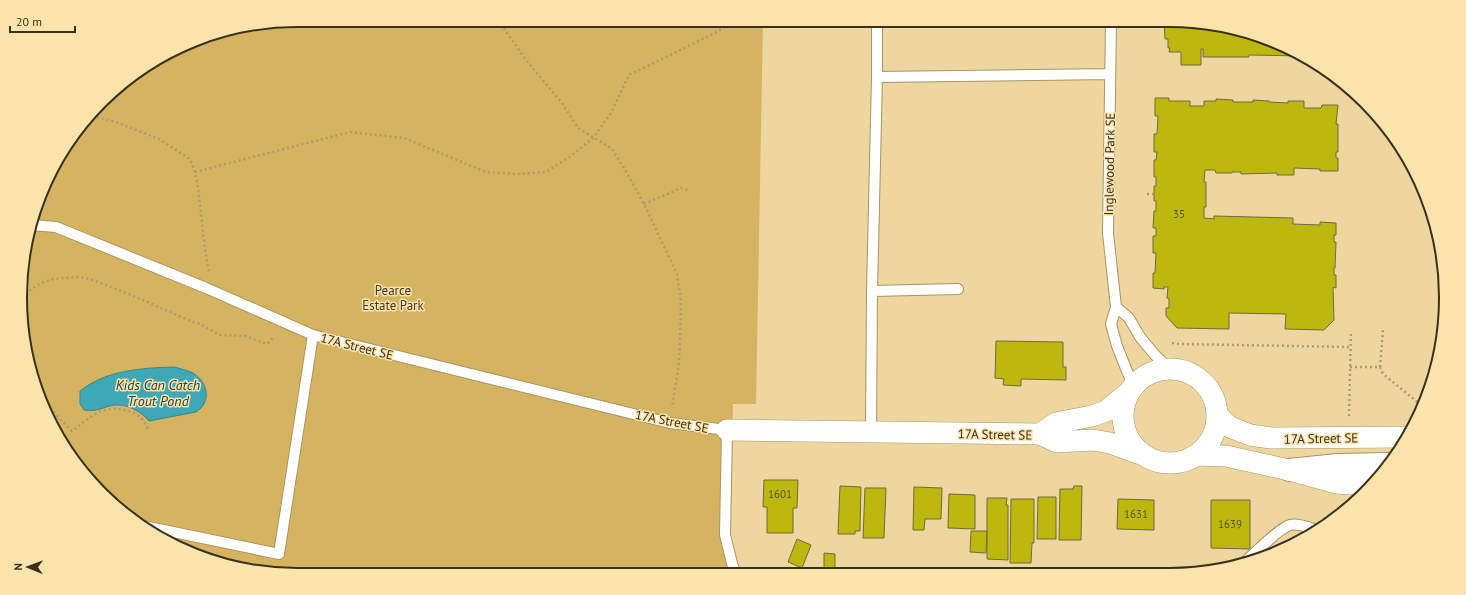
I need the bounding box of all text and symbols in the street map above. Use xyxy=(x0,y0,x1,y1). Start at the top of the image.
scale bar xyxy=(10,8,75,34)
text: 20 m xyxy=(16,14,42,29)
street label: Inglewood Park SE xyxy=(1100,112,1119,216)
house number: 35 xyxy=(1173,207,1185,221)
park label: Pearce Estate Park xyxy=(362,282,425,314)
street label: 17A Street SE xyxy=(319,329,395,364)
water label: Kids Can Catch Trout Pond xyxy=(116,376,200,410)
street label: 17A Street SE xyxy=(634,406,710,437)
street label: 17A Street SE xyxy=(958,425,1032,444)
street label: 17A Street SE xyxy=(1284,429,1358,448)
house number: 1601 xyxy=(768,487,792,501)
house number: 1631 xyxy=(1124,507,1148,521)
house number: 1639 xyxy=(1218,517,1242,531)
north arrow xyxy=(8,547,48,587)
text: N xyxy=(11,563,25,571)

